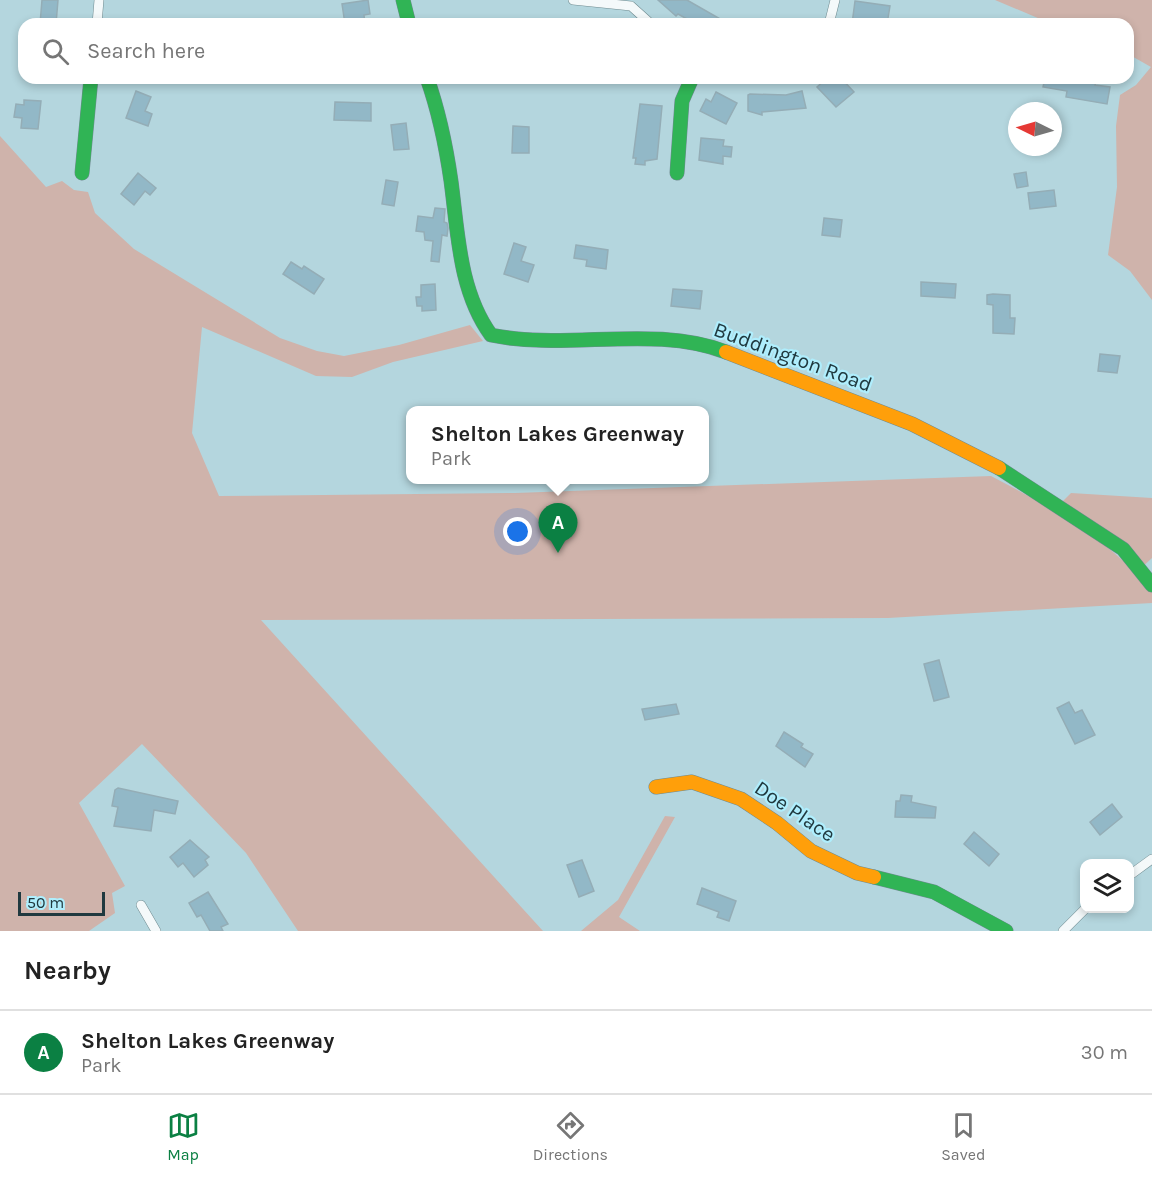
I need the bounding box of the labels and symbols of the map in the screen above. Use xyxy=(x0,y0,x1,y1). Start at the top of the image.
north arrow xyxy=(1008,102,1062,156)
street label: Buddington Road xyxy=(711,317,875,397)
pin: A xyxy=(538,504,578,553)
your location xyxy=(503,517,532,546)
street label: Doe Place xyxy=(750,775,840,847)
scale bar xyxy=(18,889,105,916)

